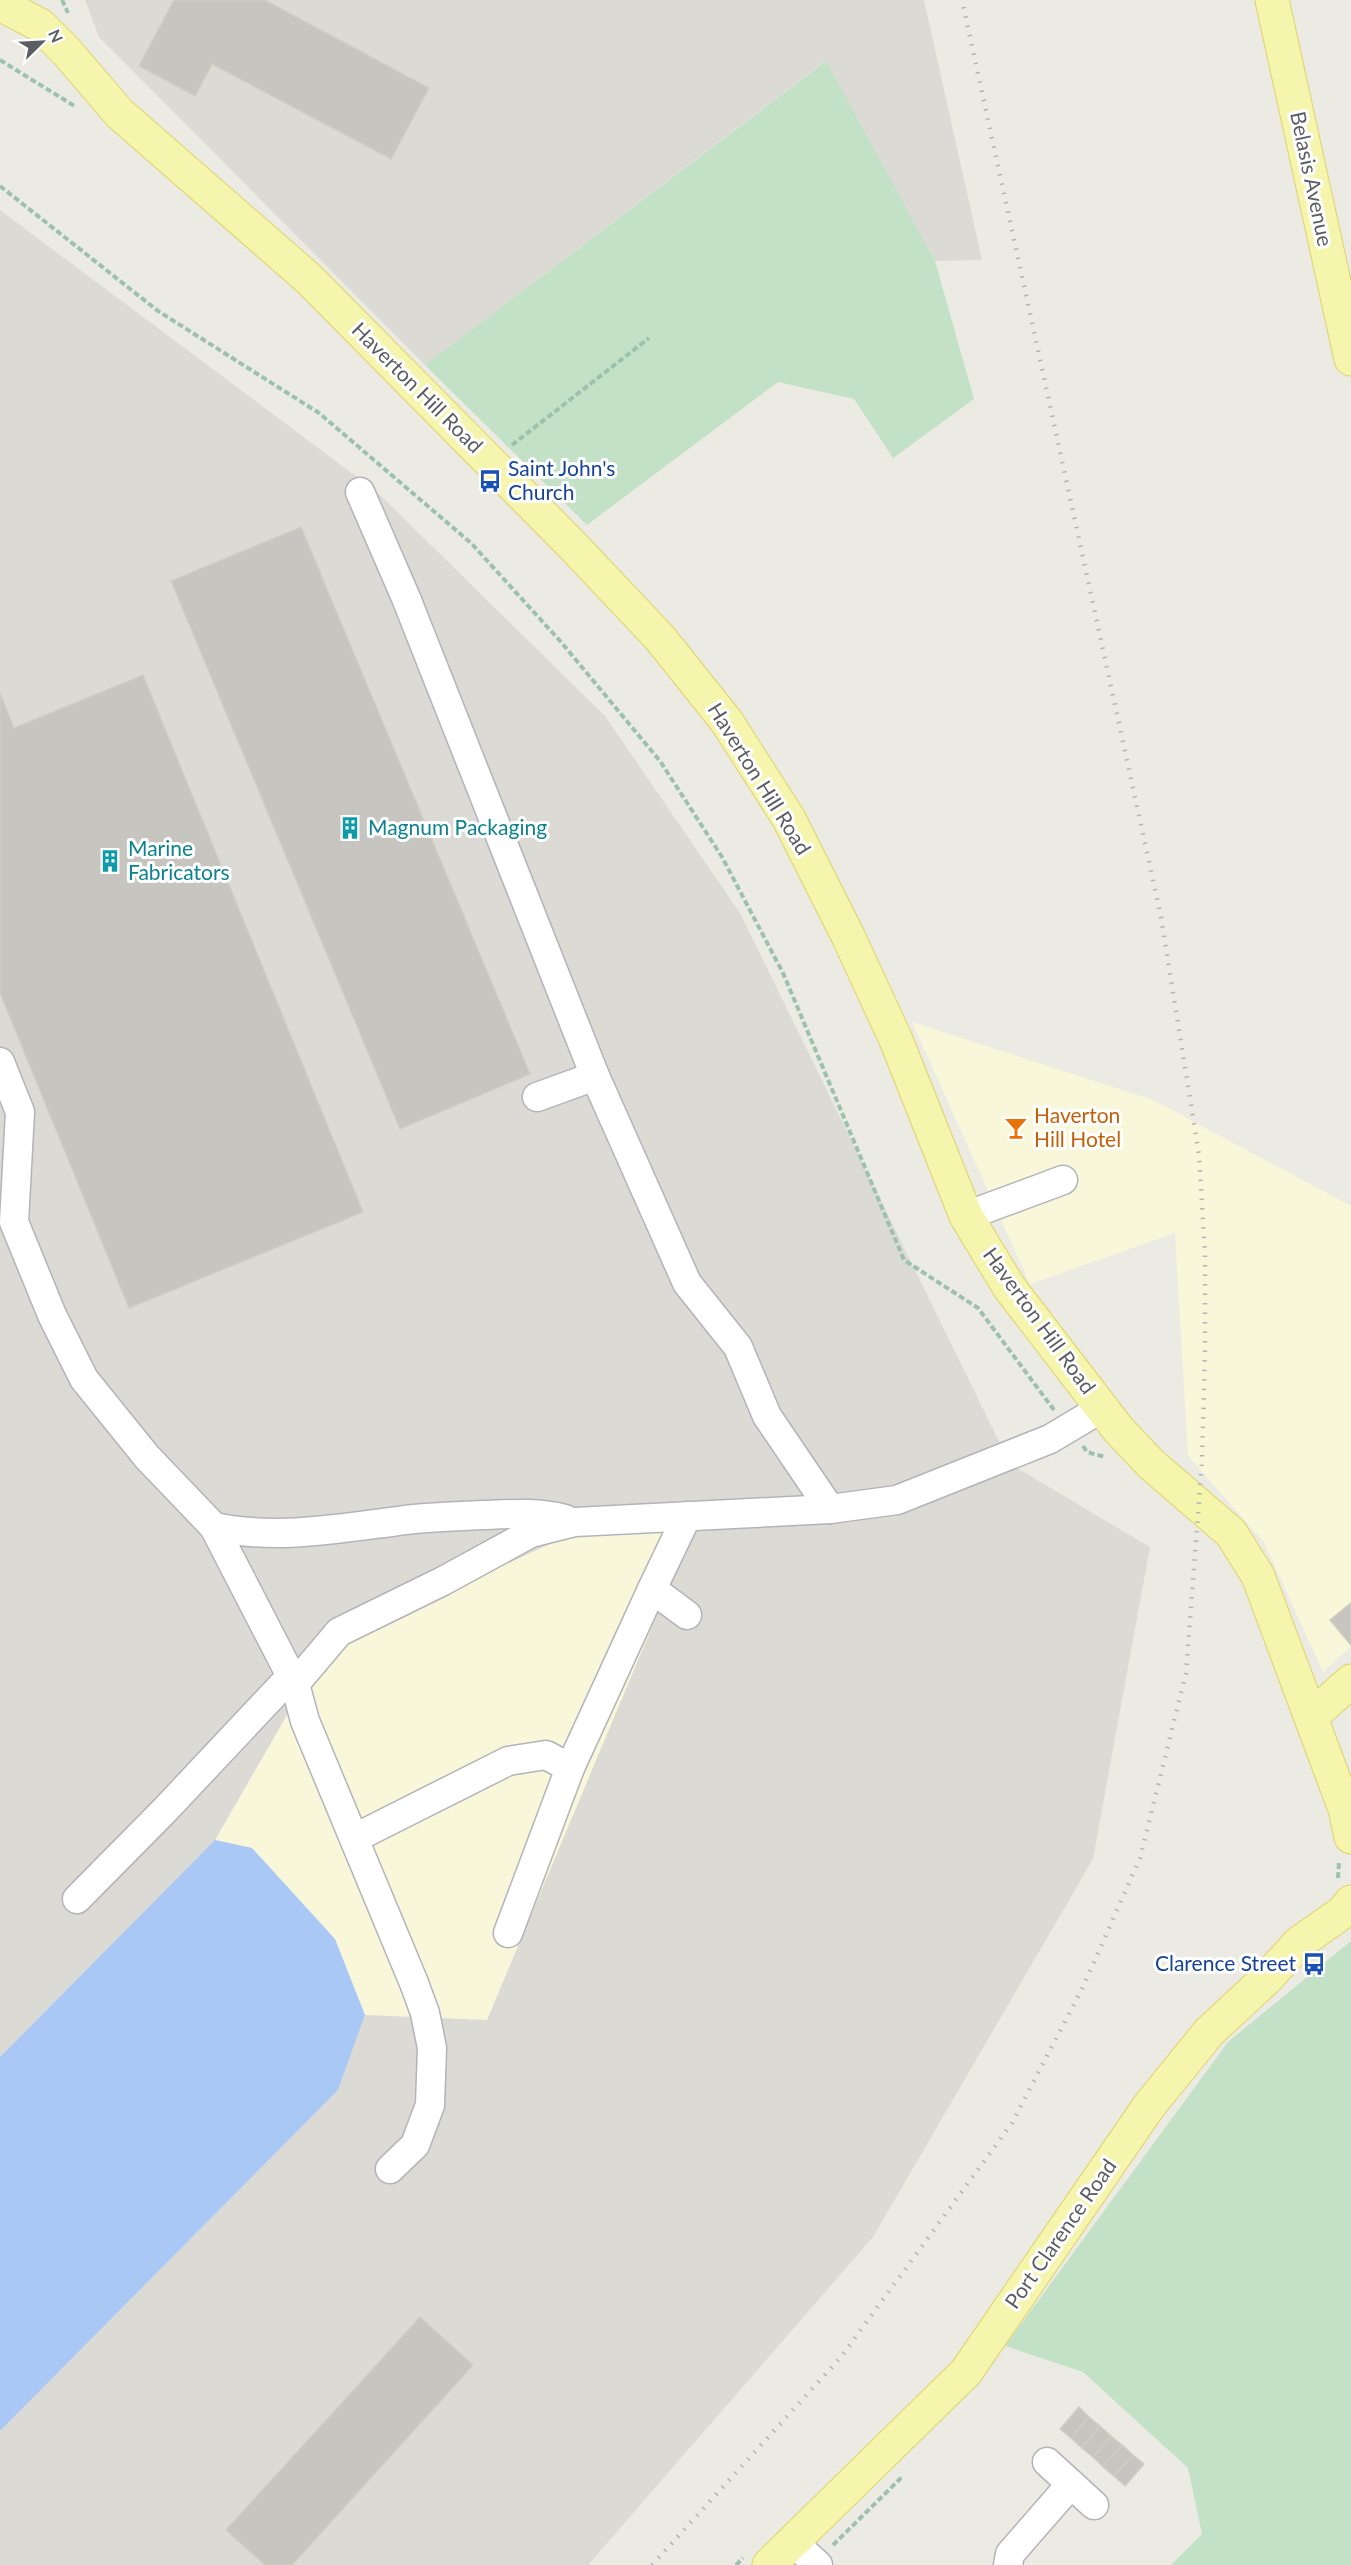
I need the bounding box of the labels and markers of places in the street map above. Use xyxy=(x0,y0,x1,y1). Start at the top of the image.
place label: Saint John's Church xyxy=(508,455,615,504)
bus stop icon: Saint John's Church xyxy=(477,468,503,494)
place label: Magnum Packaging xyxy=(368,814,547,839)
building icon: Magnum Packaging xyxy=(337,815,363,841)
place label: Marine Fabricators xyxy=(128,835,230,884)
building icon: Marine Fabricators xyxy=(97,848,123,874)
place label: Haverton Hill Hotel xyxy=(1034,1102,1121,1151)
bar icon: Haverton Hill Hotel xyxy=(1003,1115,1029,1141)
place label: Clarence Street xyxy=(1155,1950,1296,1975)
bus stop icon: Clarence Street xyxy=(1301,1951,1327,1977)

